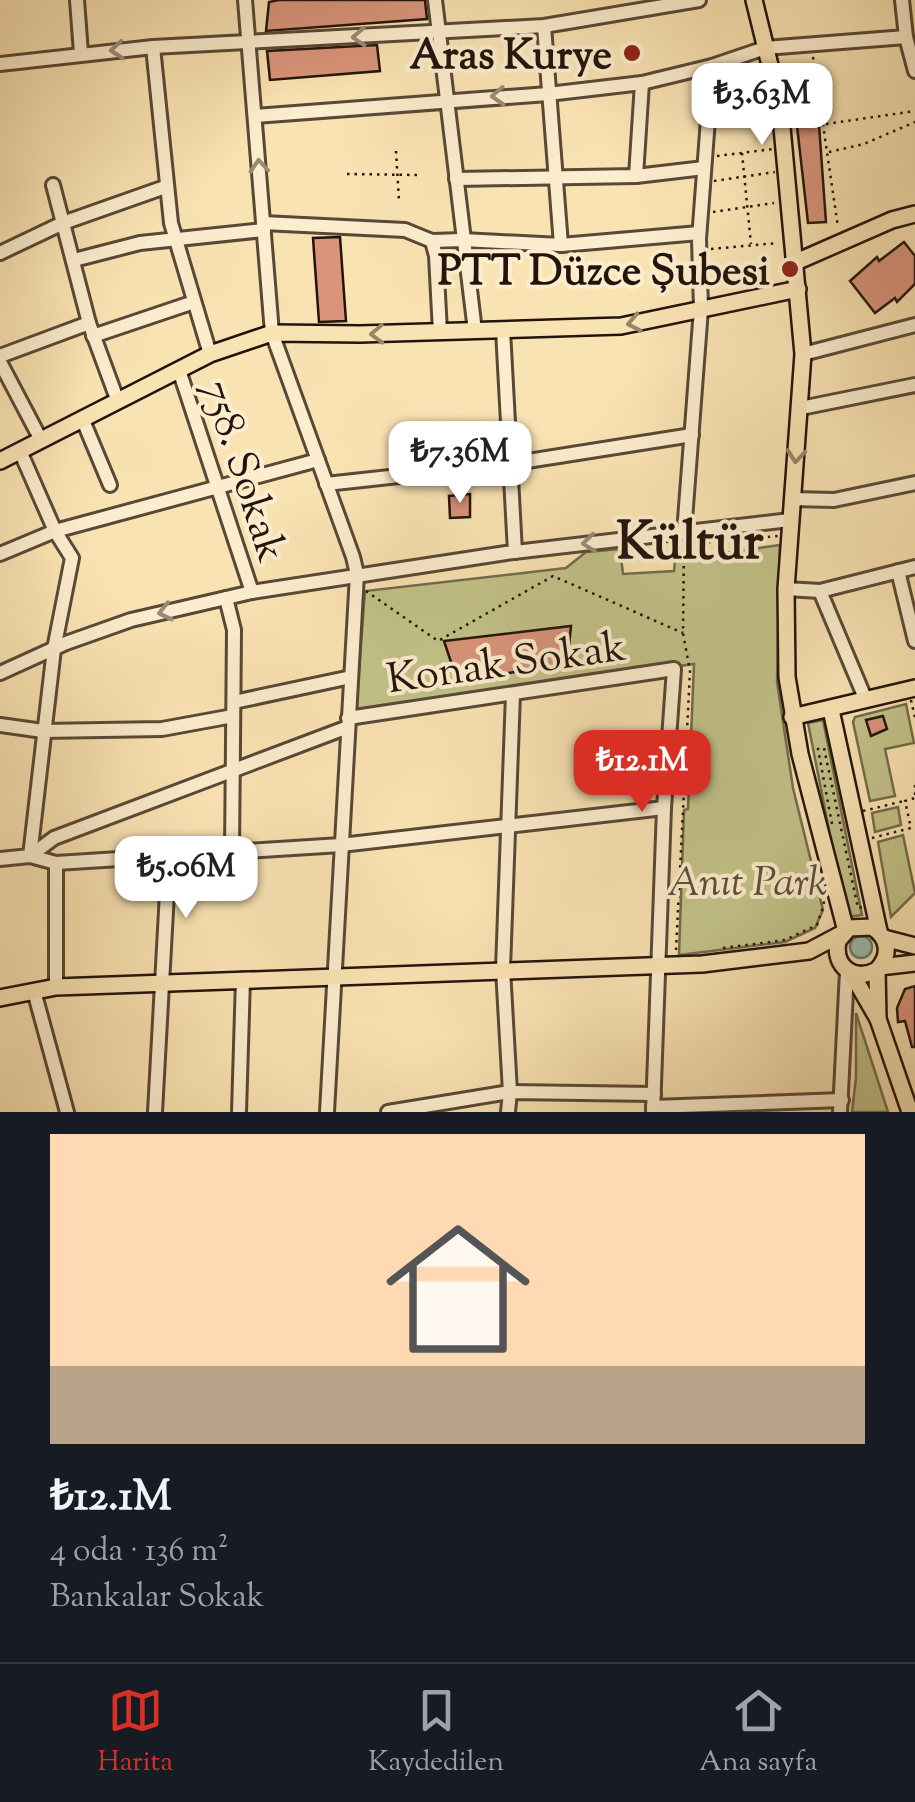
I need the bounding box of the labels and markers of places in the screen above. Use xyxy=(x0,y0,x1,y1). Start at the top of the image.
place label: Aras Kurye xyxy=(410,28,612,88)
marker: Aras Kurye xyxy=(621,42,643,64)
pin: ₺3.63M xyxy=(681,63,843,148)
place label: PTT Düzce Şubesi xyxy=(438,244,770,304)
marker: PTT Düzce Şubesi xyxy=(779,258,801,280)
pin: ₺7.36M xyxy=(379,421,541,506)
pin: ₺12.1M xyxy=(561,730,723,815)
pin: ₺5.06M xyxy=(105,836,267,921)

